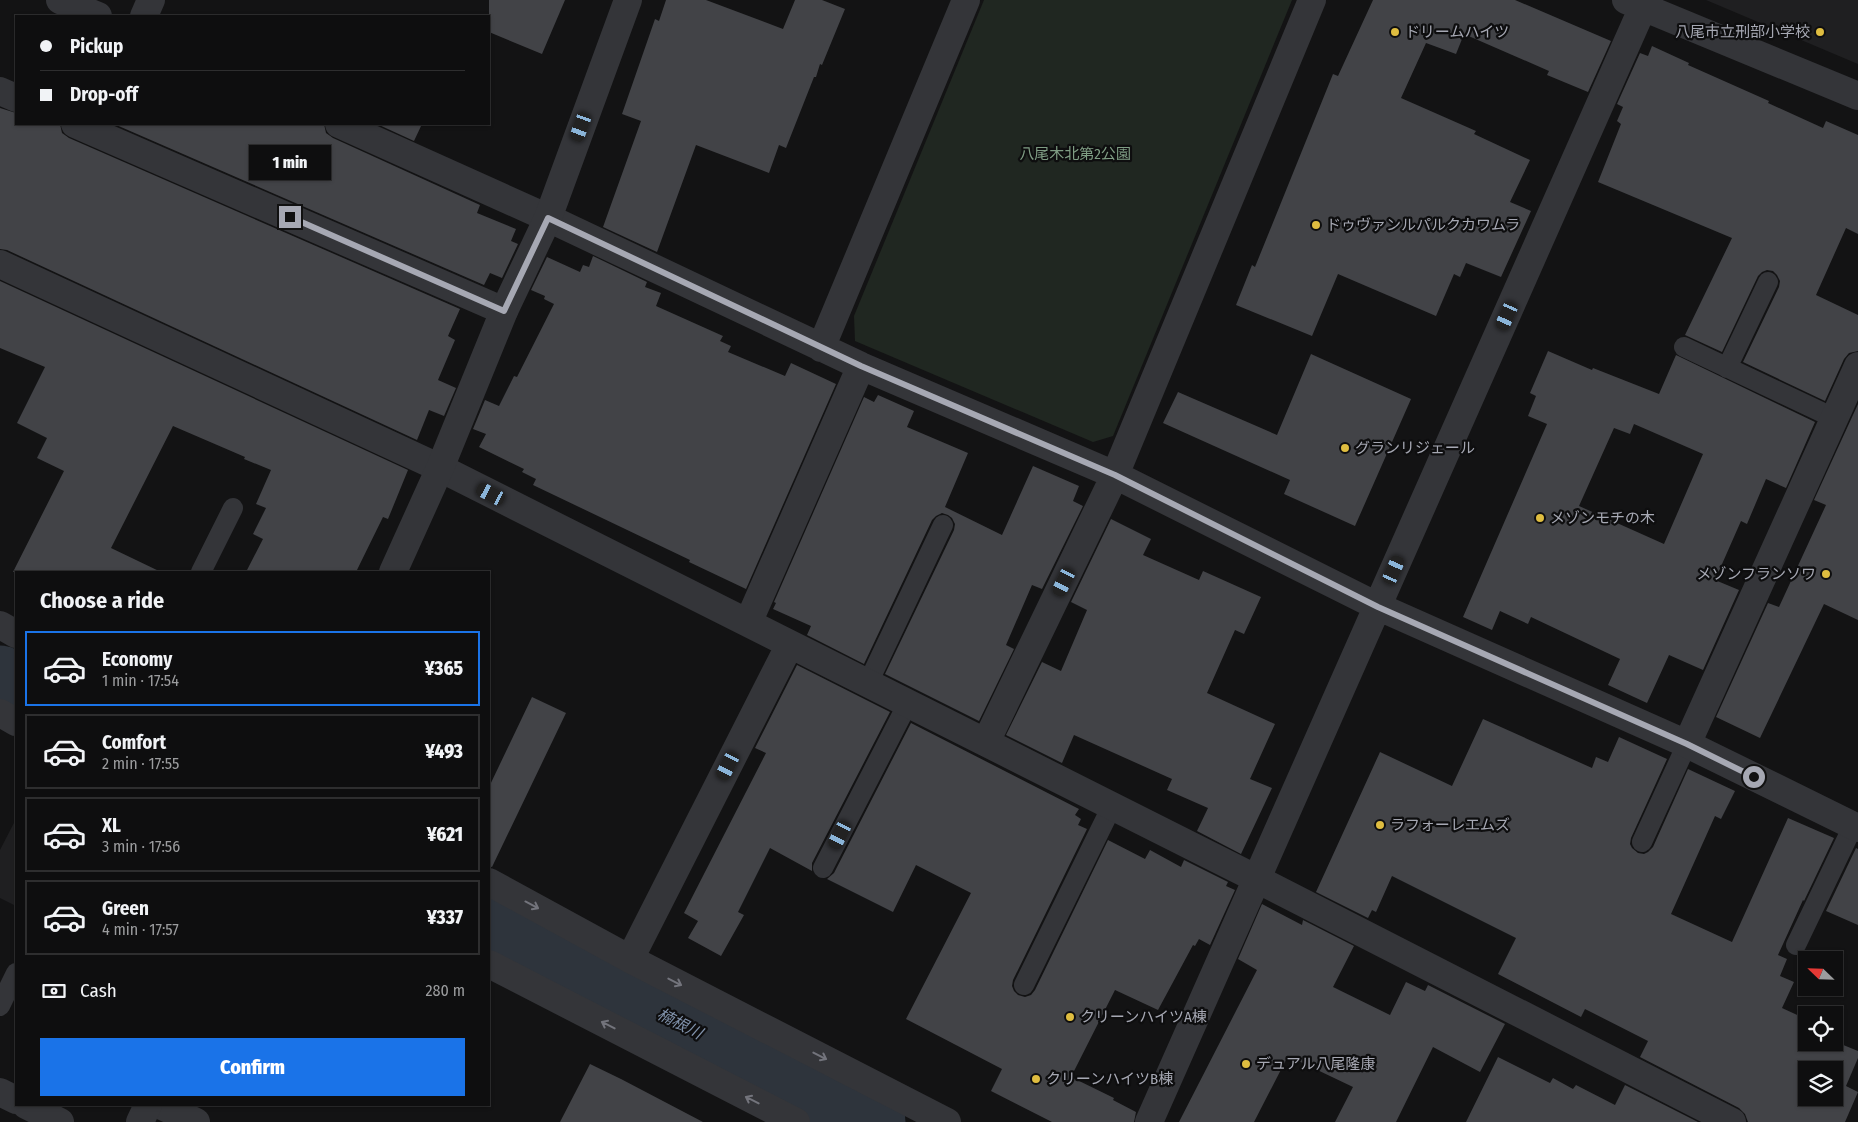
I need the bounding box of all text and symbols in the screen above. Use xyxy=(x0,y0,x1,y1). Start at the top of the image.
place label: ドリームハイツ xyxy=(1405,23,1509,41)
place label: 八尾市立刑部小学校 xyxy=(1675,23,1810,41)
marker: ドリームハイツ xyxy=(1389,26,1401,38)
marker: 八尾市立刑部小学校 xyxy=(1814,26,1826,38)
text: Pickup xyxy=(70,35,123,58)
text: Drop-off xyxy=(70,83,138,106)
car xyxy=(568,110,593,144)
callout: 1 min xyxy=(249,144,331,180)
park label: 八尾木北第2公園 xyxy=(1019,145,1131,163)
text: 1 min xyxy=(273,153,307,172)
route end xyxy=(279,206,301,228)
place label: ドゥヴァンルパルクカワムラ xyxy=(1326,216,1520,234)
marker: ドゥヴァンルパルクカワムラ xyxy=(1310,219,1322,231)
car xyxy=(1494,299,1519,333)
place label: グランリジェール xyxy=(1355,439,1475,457)
marker: グランリジェール xyxy=(1339,442,1351,454)
car xyxy=(474,481,507,507)
place label: メゾンモチの木 xyxy=(1550,509,1655,527)
marker: メゾンモチの木 xyxy=(1534,512,1546,524)
car xyxy=(1381,553,1406,587)
car xyxy=(1050,565,1077,599)
place label: メゾンフランソワ xyxy=(1696,565,1816,583)
marker: メゾンフランソワ xyxy=(1820,568,1832,580)
text: Choose a ride xyxy=(40,587,164,614)
icon: car xyxy=(42,646,87,691)
text: Economy xyxy=(102,648,172,671)
text: ¥365 xyxy=(425,657,463,680)
text: 1 min · 17:54 xyxy=(102,671,179,690)
icon: car xyxy=(42,729,87,774)
text: Comfort xyxy=(102,731,166,754)
text: ¥493 xyxy=(425,740,463,763)
car xyxy=(714,749,741,783)
text: 2 min · 17:55 xyxy=(102,754,179,773)
route start xyxy=(1743,766,1765,788)
icon: car xyxy=(42,812,87,857)
text: XL xyxy=(102,814,121,837)
place label: ラフォーレエムズ xyxy=(1390,816,1510,834)
car xyxy=(826,818,853,852)
marker: ラフォーレエムズ xyxy=(1374,819,1386,831)
text: ¥621 xyxy=(427,823,463,846)
text: 3 min · 17:56 xyxy=(102,837,180,856)
icon: car xyxy=(42,895,87,940)
text: Green xyxy=(102,897,149,920)
one-way arrow xyxy=(524,900,539,910)
text: ¥337 xyxy=(427,906,463,929)
text: 4 min · 17:57 xyxy=(102,920,179,939)
north arrow xyxy=(1798,951,1842,996)
map controls xyxy=(1798,951,1843,1106)
icon: cash xyxy=(40,977,68,1005)
one-way arrow xyxy=(667,978,682,987)
text: Cash xyxy=(80,979,117,1002)
text: 280 m xyxy=(426,981,465,1000)
water label: 楠根川 xyxy=(654,1004,707,1044)
button: locate xyxy=(1798,1006,1843,1051)
place label: クリーンハイツA棟 xyxy=(1080,1008,1207,1026)
marker: クリーンハイツA棟 xyxy=(1064,1011,1076,1023)
one-way arrow xyxy=(601,1020,616,1029)
button: Confirm xyxy=(40,1038,465,1096)
one-way arrow xyxy=(812,1051,827,1061)
place label: デュアル八尾隆康 xyxy=(1256,1055,1376,1073)
marker: デュアル八尾隆康 xyxy=(1240,1058,1252,1070)
button: layers xyxy=(1798,1061,1843,1106)
place label: クリーンハイツB棟 xyxy=(1046,1070,1173,1088)
marker: クリーンハイツB棟 xyxy=(1030,1073,1042,1085)
one-way arrow xyxy=(745,1095,760,1104)

